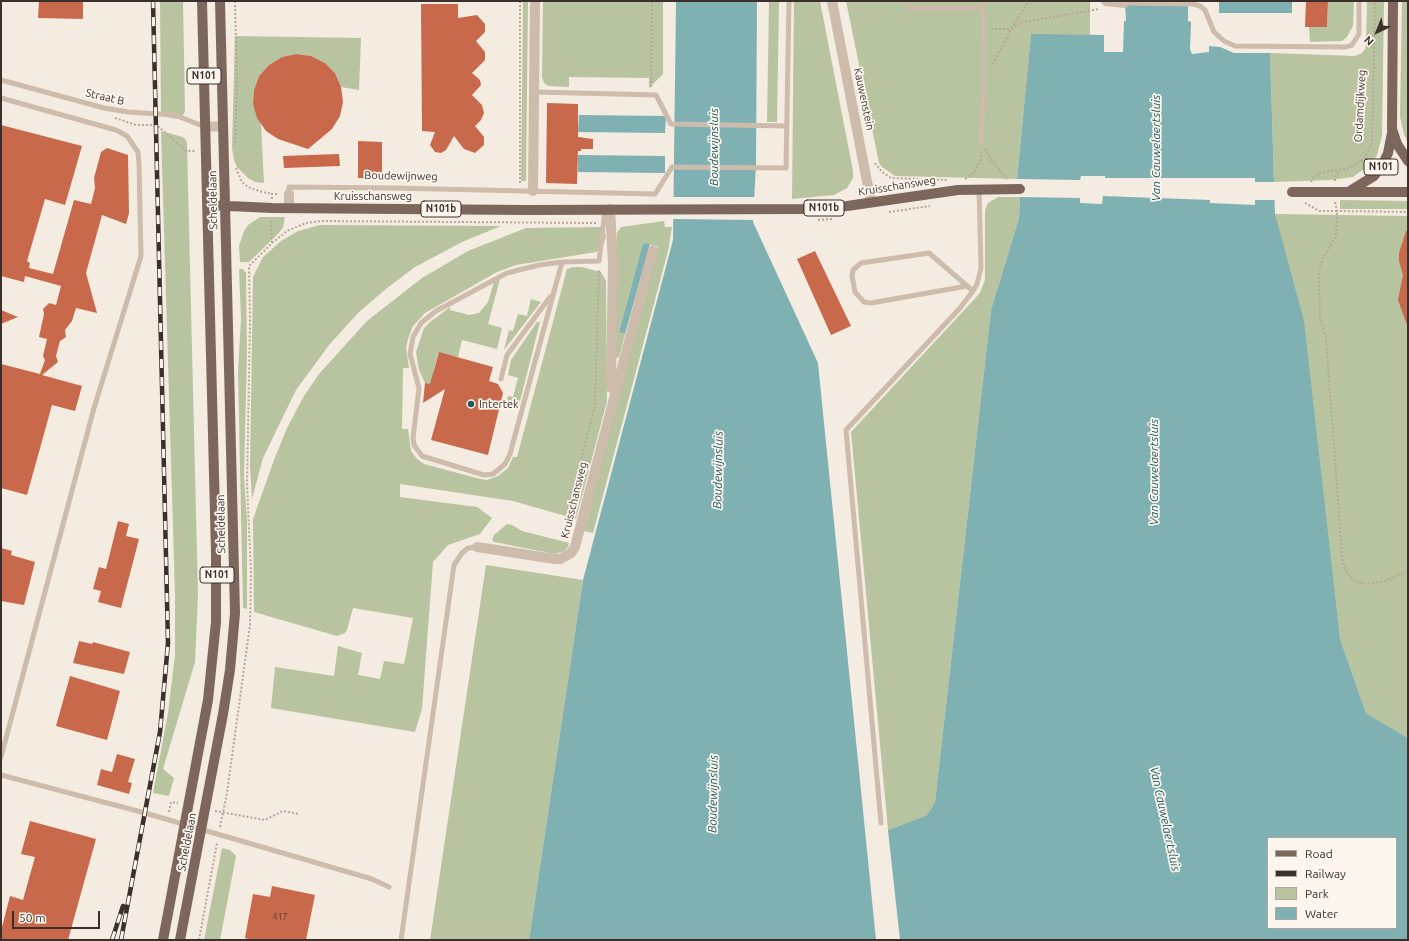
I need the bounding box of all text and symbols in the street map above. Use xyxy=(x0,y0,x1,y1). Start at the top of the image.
north arrow xyxy=(1357,12,1397,52)
text: N xyxy=(1362,34,1376,48)
street label: Kauwenstein xyxy=(851,67,877,131)
road number: N101 xyxy=(187,68,221,84)
street label: Ordamdijkweg xyxy=(1352,69,1368,143)
street label: Straat B xyxy=(84,86,126,108)
water label: Van Cauwelaertsluis xyxy=(1149,95,1163,201)
water label: Boudewijnsluis xyxy=(707,108,721,186)
road number: N101 xyxy=(1364,159,1398,175)
street label: Boudewijnweg xyxy=(364,169,438,183)
street label: Scheldelaan xyxy=(206,170,220,230)
street label: Kruisschansweg xyxy=(857,173,937,199)
street label: Kruisschansweg xyxy=(334,189,412,203)
road number: N101b xyxy=(804,200,844,216)
road number: N101b xyxy=(421,201,461,217)
place label: Intertek xyxy=(479,397,519,411)
marker: Intertek xyxy=(466,399,476,409)
water label: Van Cauwelaertsluis xyxy=(1147,419,1161,525)
water label: Boudewijnsluis xyxy=(710,431,726,509)
street label: Kruisschansweg xyxy=(558,460,590,540)
street label: Scheldelaan xyxy=(214,494,228,554)
road number: N101 xyxy=(200,567,234,583)
water label: Boudewijnsluis xyxy=(705,755,721,833)
water label: Van Cauwelaertsluis xyxy=(1147,765,1183,873)
street label: Scheldelaan xyxy=(175,812,199,872)
legend xyxy=(1267,837,1397,929)
text: Road xyxy=(1305,847,1333,860)
text: Railway xyxy=(1305,867,1346,880)
text: Park xyxy=(1305,887,1329,900)
scale bar xyxy=(14,903,102,929)
text: Water xyxy=(1305,907,1338,920)
text: 50 m xyxy=(19,911,46,924)
house number: 417 xyxy=(272,912,288,922)

